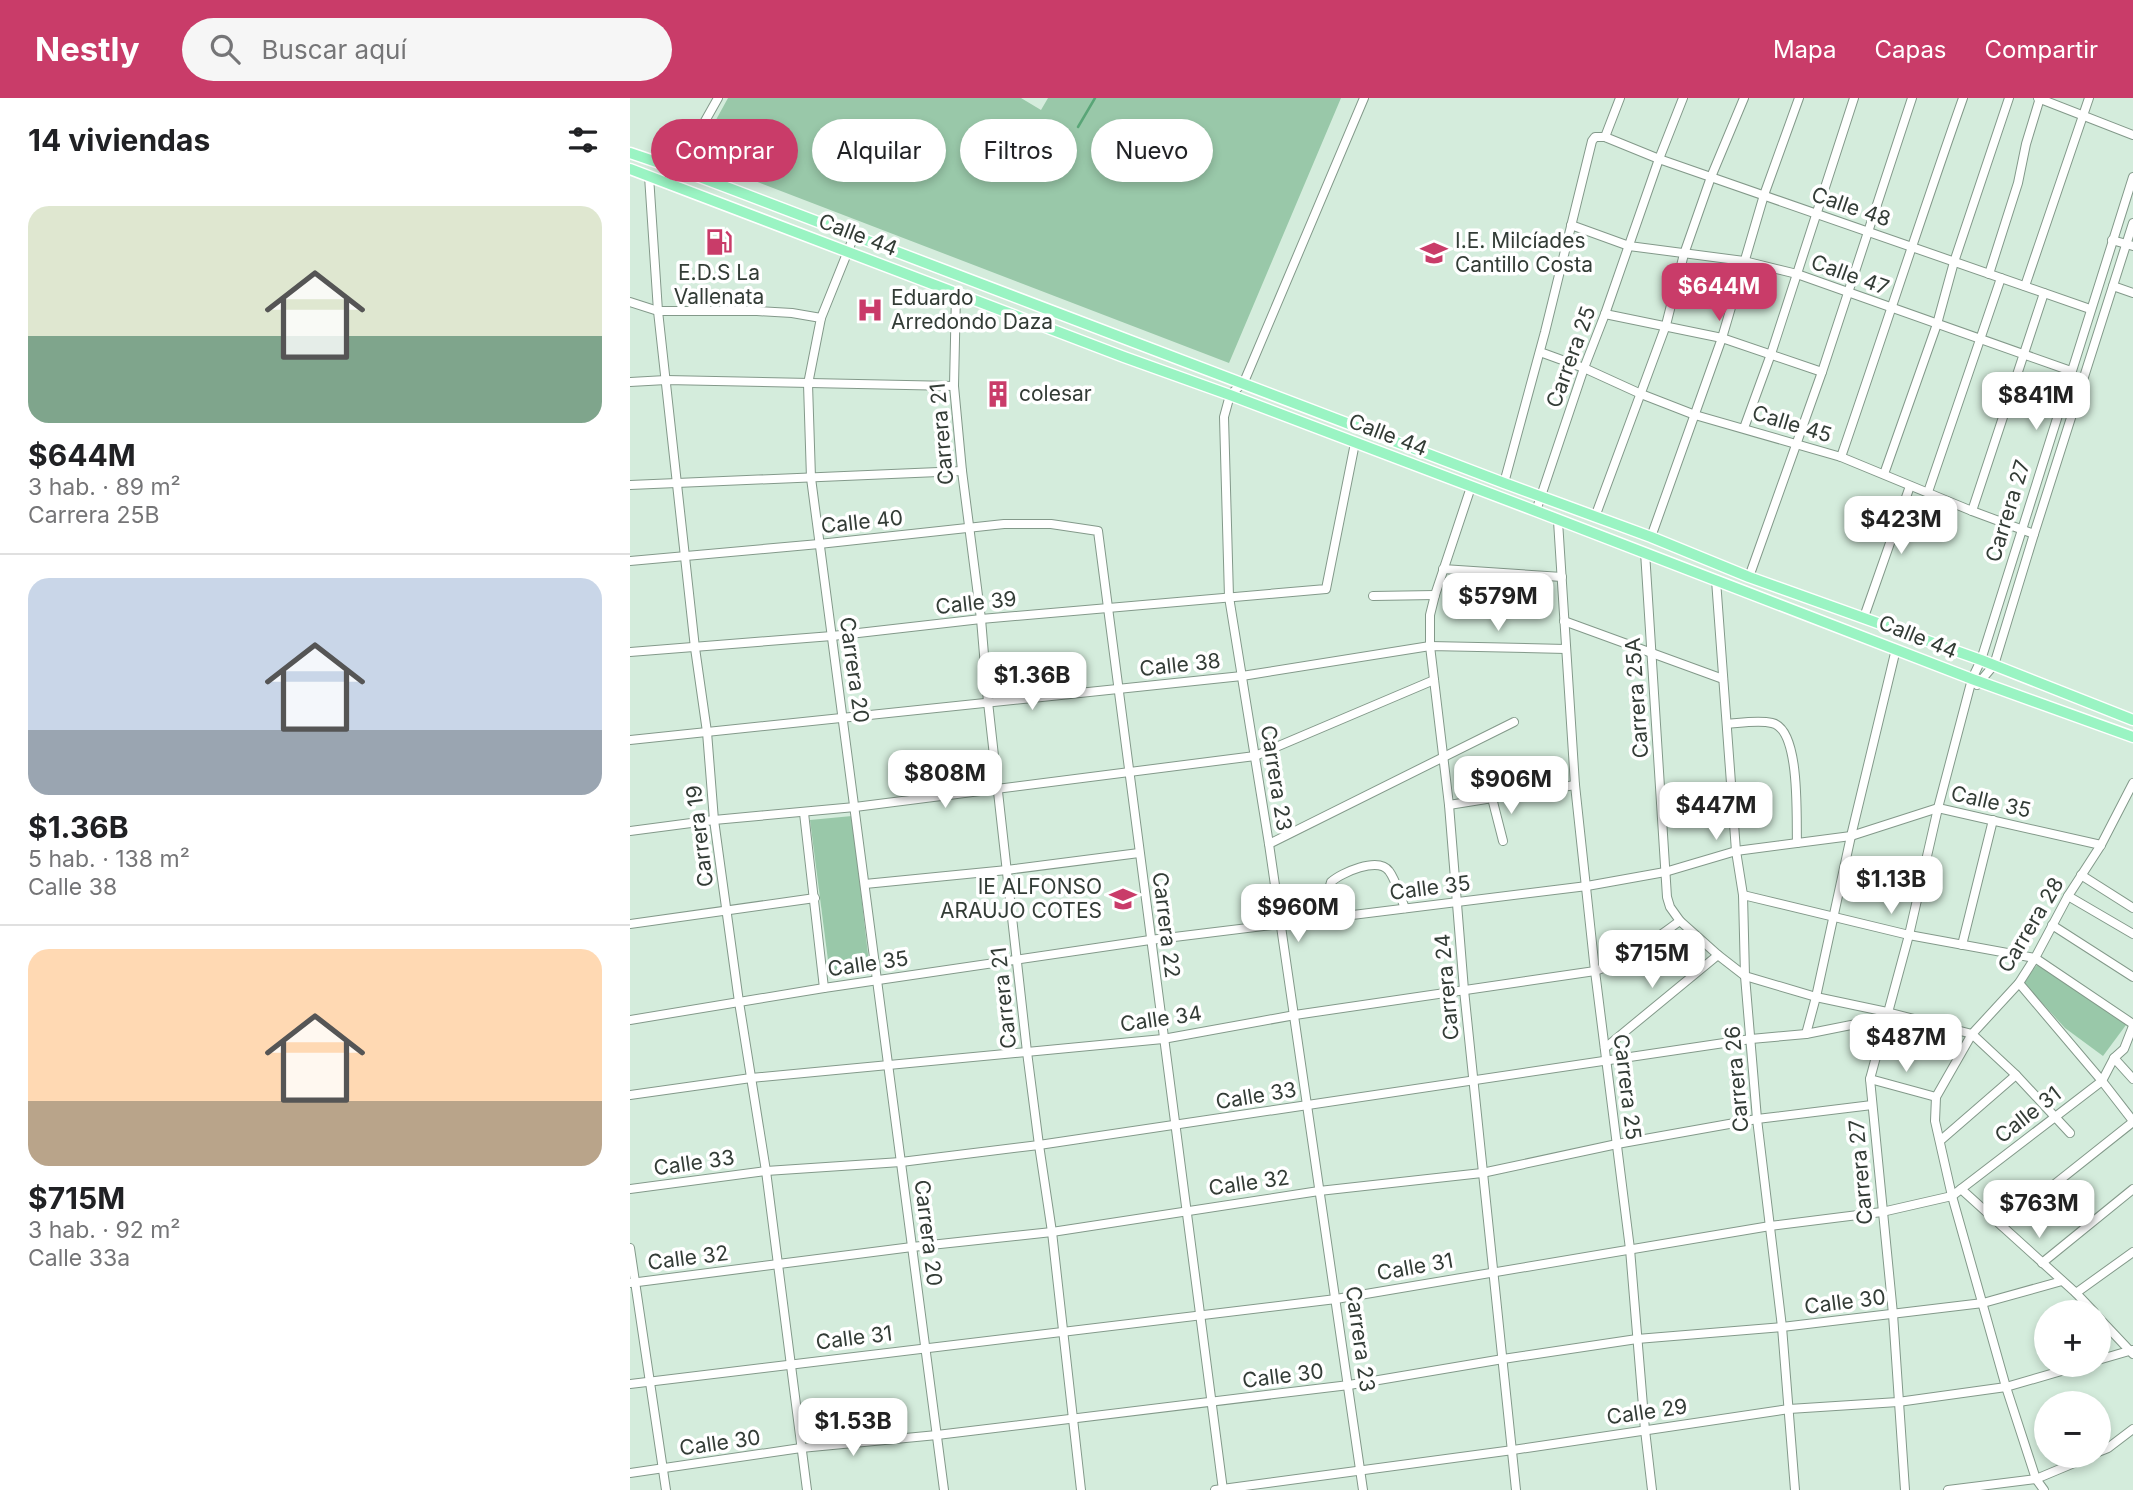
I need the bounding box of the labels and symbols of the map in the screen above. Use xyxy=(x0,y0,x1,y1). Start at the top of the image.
street label: Calle 48 xyxy=(1808,181,1894,232)
street label: Calle 44 xyxy=(815,208,901,261)
fuel station icon: E.D.S La Vallenata xyxy=(704,227,734,257)
place label: I.E. Milcíades Cantillo Costa xyxy=(1455,228,1593,277)
school or university icon: I.E. Milcíades Cantillo Costa xyxy=(1419,238,1449,268)
street label: Calle 47 xyxy=(1808,249,1892,300)
place label: E.D.S La Vallenata xyxy=(674,260,764,309)
pin: $644M xyxy=(1670,264,1768,323)
place label: Eduardo Arredondo Daza xyxy=(891,285,1053,334)
hospital icon: Eduardo Arredondo Daza xyxy=(855,295,885,325)
street label: Carrera 25 xyxy=(1541,303,1600,411)
pin: $841M xyxy=(1987,372,2085,432)
building icon: colesar xyxy=(983,379,1013,409)
place label: colesar xyxy=(1019,381,1092,406)
street label: Carrera 21 xyxy=(925,382,958,486)
street label: Calle 45 xyxy=(1749,400,1835,447)
street label: Calle 44 xyxy=(1345,408,1431,461)
street label: Carrera 27 xyxy=(1980,457,2035,565)
pin: $423M xyxy=(1852,496,1950,556)
street label: Calle 40 xyxy=(820,505,904,538)
pin: $579M xyxy=(1449,574,1547,633)
street label: Calle 39 xyxy=(934,586,1018,619)
street label: Calle 44 xyxy=(1875,609,1961,664)
street label: Carrera 20 xyxy=(835,615,874,725)
street label: Carrera 25A xyxy=(1620,637,1653,759)
street label: Calle 38 xyxy=(1138,648,1222,681)
pin: $1.36B xyxy=(975,652,1089,712)
street label: Carrera 23 xyxy=(1256,723,1297,833)
pin: $808M xyxy=(896,750,994,810)
pin: $906M xyxy=(1462,756,1560,816)
street label: Calle 35 xyxy=(1949,780,2033,823)
pin: $447M xyxy=(1667,782,1765,842)
street label: Carrera 19 xyxy=(681,784,718,888)
pin: $1.13B xyxy=(1834,856,1948,916)
street label: Calle 35 xyxy=(1388,870,1472,905)
street label: Carrera 22 xyxy=(1148,871,1185,979)
street label: Carrera 28 xyxy=(1992,873,2069,977)
place label: IE ALFONSO ARAUJO COTES xyxy=(940,874,1102,923)
school or university icon: IE ALFONSO ARAUJO COTES xyxy=(1108,884,1138,914)
pin: $960M xyxy=(1249,884,1347,944)
pin: $715M xyxy=(1603,930,1701,990)
street label: Carrera 24 xyxy=(1429,933,1464,1041)
street label: Calle 35 xyxy=(826,945,910,982)
street label: Carrera 21 xyxy=(986,946,1021,1050)
street label: Calle 34 xyxy=(1119,1000,1203,1037)
pin: $487M xyxy=(1857,1014,1955,1074)
street label: Carrera 26 xyxy=(1719,1025,1754,1133)
street label: Carrera 25 xyxy=(1609,1033,1646,1141)
street label: Calle 33 xyxy=(1214,1077,1298,1114)
street label: Calle 31 xyxy=(1990,1081,2066,1148)
street label: Carrera 27 xyxy=(1843,1118,1878,1226)
street label: Calle 33 xyxy=(652,1144,736,1181)
street label: Calle 32 xyxy=(1207,1164,1291,1201)
street label: Carrera 20 xyxy=(910,1178,947,1287)
pin: $763M xyxy=(1990,1180,2088,1240)
street label: Calle 32 xyxy=(646,1240,730,1275)
street label: Calle 31 xyxy=(1375,1248,1455,1286)
street label: Carrera 23 xyxy=(1341,1284,1380,1393)
street label: Calle 30 xyxy=(1803,1284,1887,1319)
street label: Calle 31 xyxy=(814,1320,894,1355)
street label: Calle 30 xyxy=(1241,1358,1325,1393)
street label: Calle 29 xyxy=(1605,1393,1689,1430)
pin: $1.53B xyxy=(796,1398,910,1458)
street label: Calle 30 xyxy=(678,1424,762,1461)

